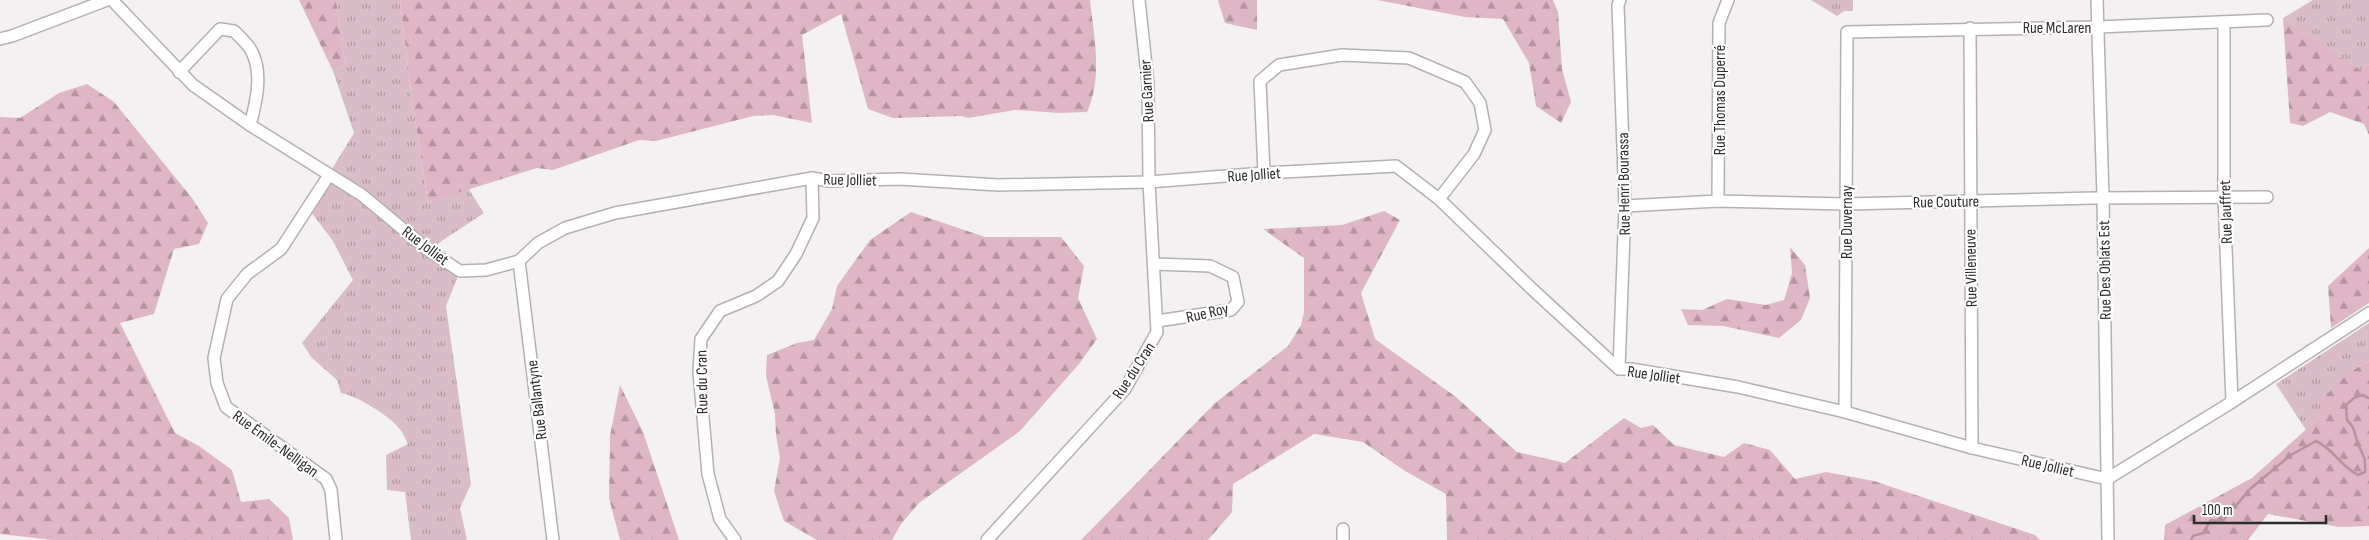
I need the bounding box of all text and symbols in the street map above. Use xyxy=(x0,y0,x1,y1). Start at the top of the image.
street label: Rue McLaren xyxy=(2023,19,2091,38)
street label: Rue Thomas Duperré xyxy=(1711,45,1730,155)
street label: Rue Garnier xyxy=(1136,59,1159,123)
street label: Rue Henri Bourassa xyxy=(1614,132,1635,236)
street label: Rue Jolliet xyxy=(1227,164,1282,187)
street label: Rue Jolliet xyxy=(823,171,877,190)
street label: Rue Jauffret xyxy=(2216,180,2237,244)
street label: Rue Duvernay xyxy=(1838,185,1857,259)
street label: Rue Couture xyxy=(1913,192,1979,213)
street label: Rue Des Oblats Est xyxy=(2095,220,2116,320)
street label: Rue Jolliet xyxy=(398,223,452,270)
street label: Rue Villeneuve xyxy=(1961,229,1982,307)
street label: Rue Roy xyxy=(1184,299,1230,328)
street label: Rue du Cran xyxy=(1109,339,1160,403)
street label: Rue du Cran xyxy=(692,350,713,414)
street label: Rue Ballantyne xyxy=(523,359,552,441)
street label: Rue Jolliet xyxy=(1626,362,1682,389)
street label: Rue Émile-Nelligan xyxy=(229,407,322,482)
street label: Rue Jolliet xyxy=(2019,451,2076,482)
scale bar xyxy=(2194,492,2326,524)
text: 100 m xyxy=(2202,501,2233,520)

